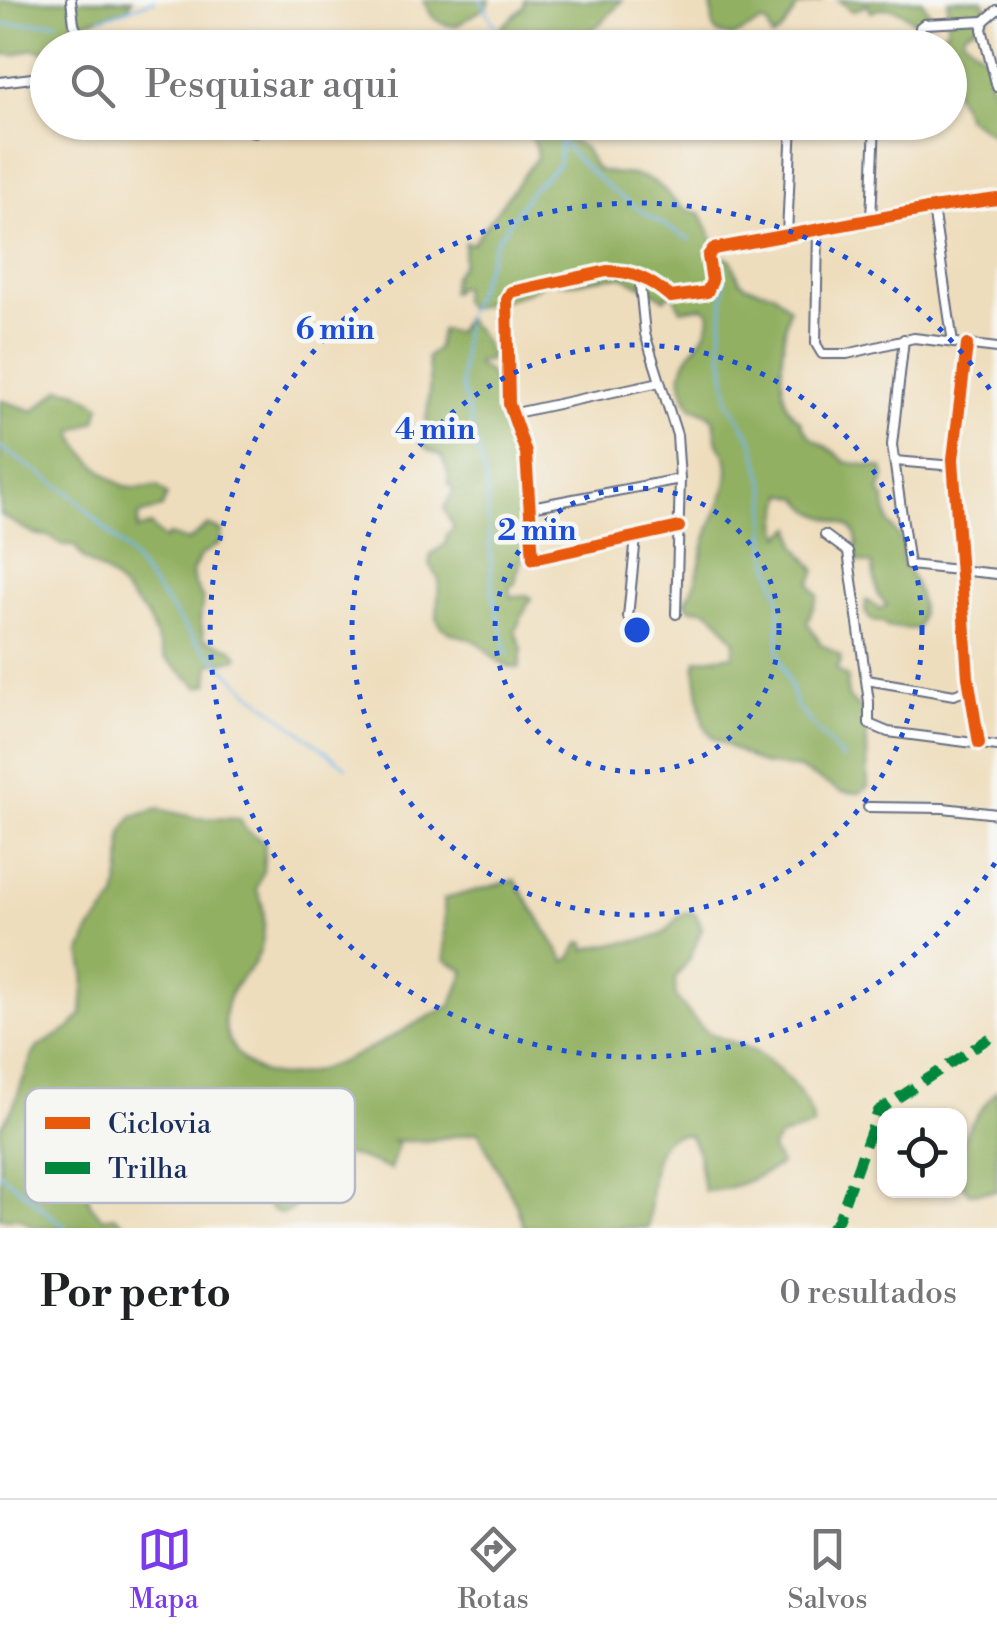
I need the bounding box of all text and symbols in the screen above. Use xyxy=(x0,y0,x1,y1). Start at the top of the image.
search box xyxy=(30,30,967,140)
icon: search xyxy=(65,58,120,113)
text: Pesquisar aqui xyxy=(145,62,399,109)
text: 6 min xyxy=(296,311,375,349)
text: 4 min xyxy=(395,411,476,449)
text: 2 min xyxy=(498,512,577,550)
centre of rings xyxy=(619,612,655,648)
legend xyxy=(25,1088,355,1203)
text: Ciclovia xyxy=(108,1107,212,1142)
map controls xyxy=(877,1108,967,1198)
button: locate xyxy=(877,1108,967,1198)
text: Trilha xyxy=(108,1152,188,1187)
text: Por perto xyxy=(40,1267,231,1320)
text: 0 resultados xyxy=(780,1273,957,1313)
tab: Mapa xyxy=(129,1522,199,1617)
tab: Rotas xyxy=(457,1522,529,1617)
tab: Salvos xyxy=(788,1522,868,1617)

